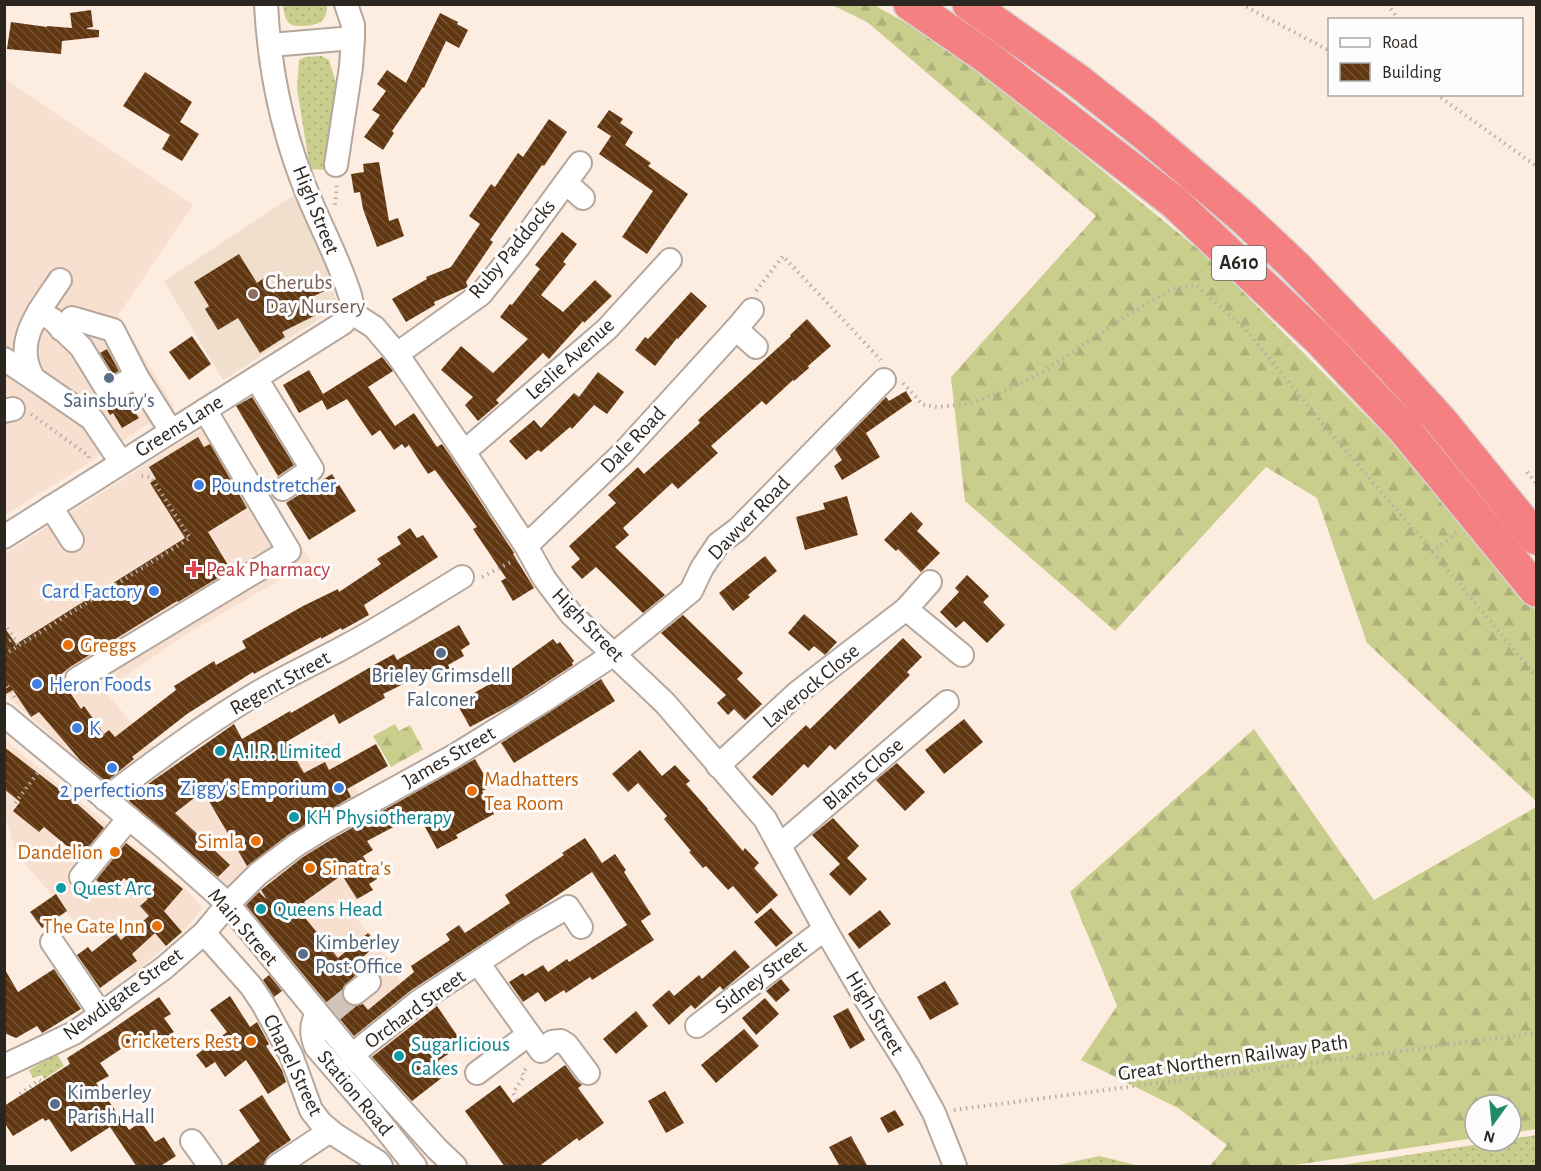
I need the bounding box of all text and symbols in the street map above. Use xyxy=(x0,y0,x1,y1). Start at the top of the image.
legend xyxy=(1328,18,1523,96)
text: Road xyxy=(1382,34,1418,52)
text: Building xyxy=(1382,64,1442,82)
street label: High Street xyxy=(289,163,343,258)
street label: Ruby Paddocks xyxy=(465,195,559,303)
road number: A610 xyxy=(1212,246,1266,280)
place label: Cherubs Day Nursery xyxy=(265,272,365,317)
marker: Cherubs Day Nursery xyxy=(246,287,260,301)
street label: Leslie Avenue xyxy=(522,314,618,404)
marker: Sainsbury's xyxy=(102,371,116,385)
place label: Sainsbury's xyxy=(63,390,155,411)
street label: Greens Lane xyxy=(131,391,227,461)
street label: Dale Road xyxy=(596,403,670,477)
street label: Dawver Road xyxy=(704,472,794,564)
place label: Poundstretcher xyxy=(211,475,337,496)
marker: Poundstretcher xyxy=(192,478,206,492)
place label: Peak Pharmacy xyxy=(206,559,330,580)
marker: Peak Pharmacy xyxy=(187,562,201,576)
place label: Card Factory xyxy=(42,581,142,602)
marker: Card Factory xyxy=(147,584,161,598)
street label: High Street xyxy=(548,584,628,666)
place label: Greggs xyxy=(80,635,137,656)
marker: Greggs xyxy=(61,638,75,652)
street label: Laverock Close xyxy=(759,640,863,732)
marker: Brieley Grimsdell Falconer xyxy=(434,646,448,660)
street label: Regent Street xyxy=(226,647,334,719)
place label: Brieley Grimsdell Falconer xyxy=(371,665,511,710)
place label: Heron Foods xyxy=(49,674,151,695)
marker: Heron Foods xyxy=(30,677,44,691)
place label: K xyxy=(89,718,101,739)
marker: K xyxy=(70,721,84,735)
street label: James Street xyxy=(399,722,499,792)
street label: Blants Close xyxy=(819,734,907,814)
place label: A.I.R. Limited xyxy=(232,741,341,762)
marker: A.I.R. Limited xyxy=(213,744,227,758)
marker: 2 perfections xyxy=(105,761,119,775)
place label: Madhatters Tea Room xyxy=(484,769,579,814)
place label: Ziggy's Emporium xyxy=(180,778,327,799)
place label: 2 perfections xyxy=(60,780,164,801)
marker: Ziggy's Emporium xyxy=(332,781,346,795)
marker: Madhatters Tea Room xyxy=(465,784,479,798)
place label: KH Physiotherapy xyxy=(306,807,452,828)
marker: KH Physiotherapy xyxy=(287,810,301,824)
place label: Simla xyxy=(197,831,244,852)
marker: Simla xyxy=(249,834,263,848)
place label: Dandelion xyxy=(17,842,103,863)
marker: Dandelion xyxy=(108,845,122,859)
place label: Sinatra's xyxy=(322,858,391,879)
marker: Sinatra's xyxy=(303,861,317,875)
place label: Quest Arc xyxy=(73,878,152,899)
marker: Quest Arc xyxy=(54,881,68,895)
street label: Main Street xyxy=(204,884,282,970)
place label: Queens Head xyxy=(273,899,383,920)
marker: Queens Head xyxy=(254,902,268,916)
place label: The Gate Inn xyxy=(42,916,145,937)
marker: The Gate Inn xyxy=(150,919,164,933)
place label: Kimberley Post Office xyxy=(315,932,402,977)
street label: Sidney Street xyxy=(711,936,811,1018)
street label: Newdigate Street xyxy=(59,944,187,1044)
marker: Kimberley Post Office xyxy=(296,947,310,961)
street label: Orchard Street xyxy=(361,965,470,1053)
street label: High Street xyxy=(842,968,908,1059)
street label: Chapel Street xyxy=(259,1011,327,1119)
place label: Cricketers Rest xyxy=(120,1031,239,1052)
street label: Great Northern Railway Path xyxy=(1117,1031,1349,1085)
marker: Cricketers Rest xyxy=(244,1034,258,1048)
place label: Sugarlicious Cakes xyxy=(411,1034,510,1079)
street label: Station Road xyxy=(313,1046,397,1140)
marker: Sugarlicious Cakes xyxy=(392,1049,406,1063)
place label: Kimberley Parish Hall xyxy=(67,1082,155,1127)
north arrow xyxy=(1463,1093,1523,1153)
marker: Kimberley Parish Hall xyxy=(48,1097,62,1111)
text: N xyxy=(1482,1127,1497,1146)

